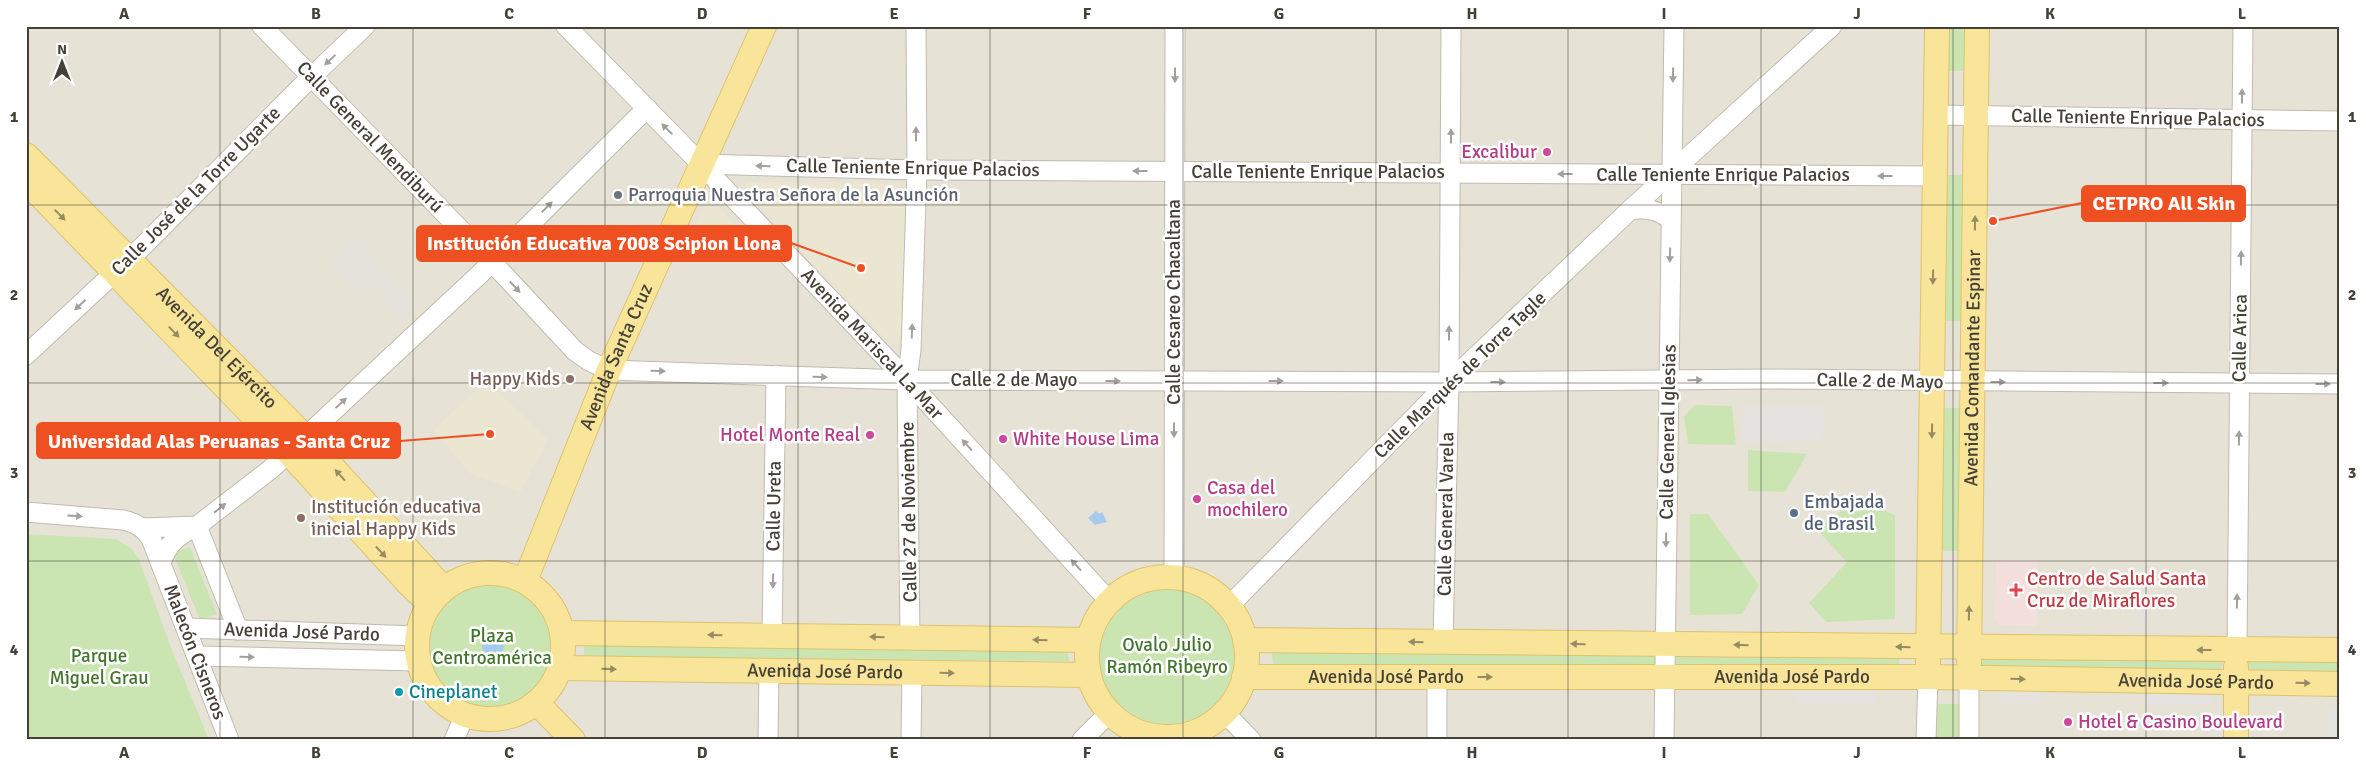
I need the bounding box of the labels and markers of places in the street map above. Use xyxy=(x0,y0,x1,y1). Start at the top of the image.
place label: Excalibur xyxy=(1461,140,1537,164)
marker: Excalibur xyxy=(1541,146,1553,158)
place label: Parroquia Nuestra Señora de la Asunción xyxy=(628,183,959,207)
callout: CETPRO All Skin xyxy=(2082,186,2245,221)
marker: Parroquia Nuestra Señora de la Asunción xyxy=(612,189,624,201)
callout: Institución Educativa 7008 Scipion Llona xyxy=(417,226,791,261)
place label: Happy Kids xyxy=(469,367,560,391)
marker: Happy Kids xyxy=(564,373,576,385)
callout: Universidad Alas Peruanas - Santa Cruz xyxy=(37,423,400,458)
place label: Hotel Monte Real xyxy=(720,423,860,447)
place label: White House Lima xyxy=(1013,427,1159,451)
marker: Hotel Monte Real xyxy=(864,429,876,441)
marker: White House Lima xyxy=(997,433,1009,445)
place label: Casa del mochilero xyxy=(1207,476,1288,522)
place label: Embajada de Brasil xyxy=(1804,490,1884,536)
marker: Casa del mochilero xyxy=(1191,493,1203,505)
place label: Institución educativa inicial Happy Kids xyxy=(311,495,481,541)
marker: Embajada de Brasil xyxy=(1788,507,1800,519)
marker: Institución educativa inicial Happy Kids xyxy=(295,512,307,524)
place label: Centro de Salud Santa Cruz de Miraflores xyxy=(2027,567,2206,613)
marker: Centro de Salud Santa Cruz de Miraflores xyxy=(2009,583,2023,597)
place label: Cineplanet xyxy=(409,680,498,704)
marker: Cineplanet xyxy=(393,686,405,698)
place label: Hotel & Casino Boulevard xyxy=(2078,710,2283,734)
marker: Hotel & Casino Boulevard xyxy=(2062,716,2074,728)

